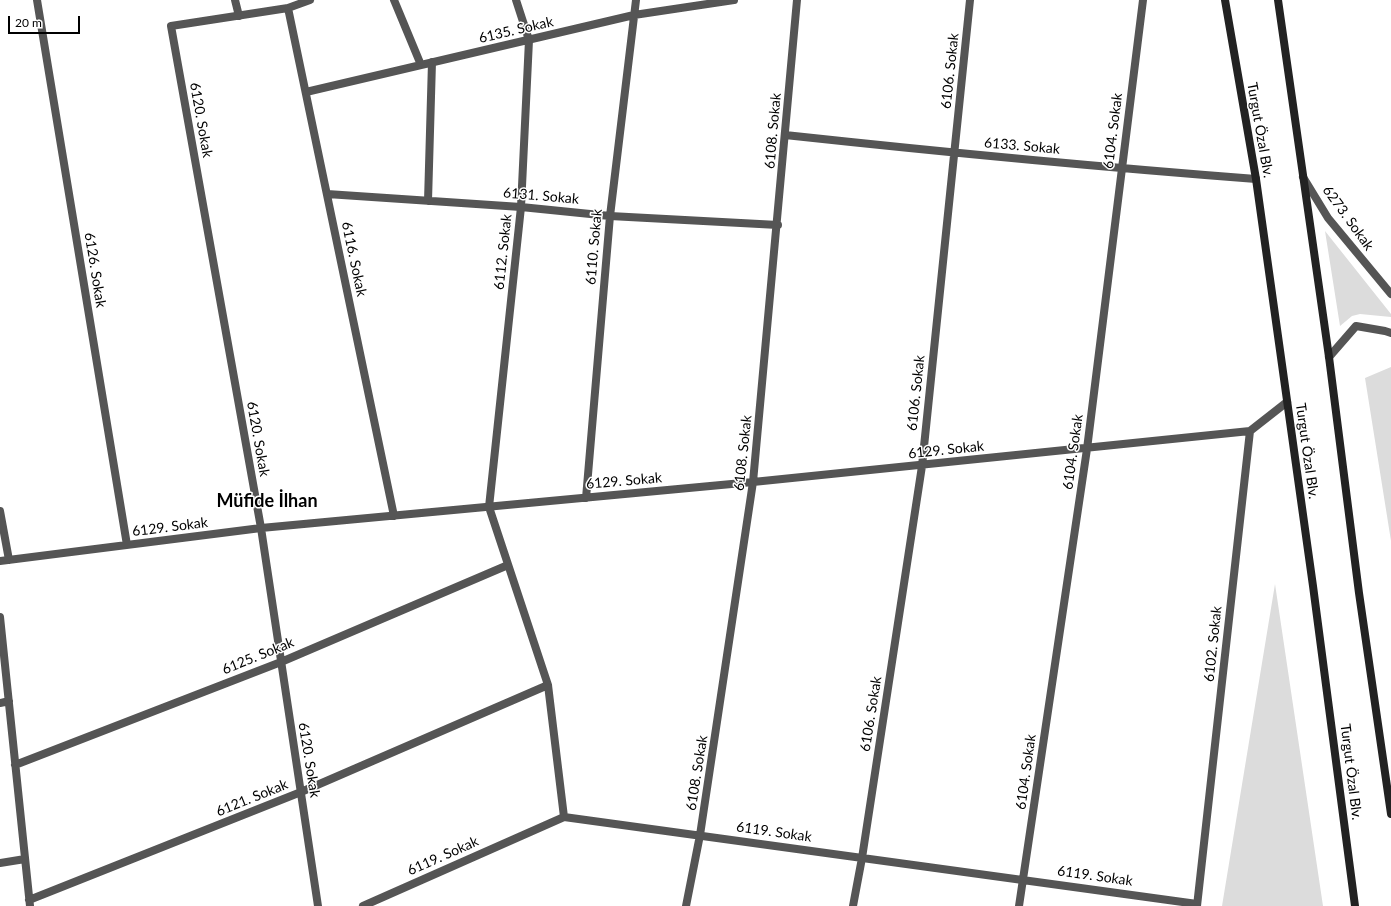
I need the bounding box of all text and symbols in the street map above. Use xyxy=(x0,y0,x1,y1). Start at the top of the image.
scale bar xyxy=(10,8,82,34)
street label: 6135. Sokak xyxy=(477,13,555,47)
text: 20 m xyxy=(15,15,42,30)
street label: 6106. Sokak xyxy=(938,32,962,110)
street label: 6120. Sokak xyxy=(186,81,216,159)
street label: Turgut Özal Blv. xyxy=(1243,81,1277,179)
street label: 6108. Sokak xyxy=(761,92,785,170)
street label: 6104. Sokak xyxy=(1100,92,1126,170)
street label: 6133. Sokak xyxy=(983,134,1061,158)
street label: 6273. Sokak xyxy=(1319,182,1377,254)
street label: 6131. Sokak xyxy=(502,184,580,208)
street label: 6110. Sokak xyxy=(582,208,606,286)
street label: 6112. Sokak xyxy=(491,213,515,291)
street label: 6116. Sokak xyxy=(338,220,370,298)
street label: 6126. Sokak xyxy=(81,231,109,309)
street label: 6106. Sokak xyxy=(904,354,928,432)
street label: 6120. Sokak xyxy=(243,400,273,478)
street label: Turgut Özal Blv. xyxy=(1292,402,1322,500)
street label: 6104. Sokak xyxy=(1059,413,1087,491)
street label: 6108. Sokak xyxy=(731,414,755,492)
street label: 6129. Sokak xyxy=(907,438,985,462)
street label: 6129. Sokak xyxy=(585,469,663,493)
district label: Müfide İlhan xyxy=(216,490,318,512)
street label: 6129. Sokak xyxy=(131,514,209,540)
street label: 6102. Sokak xyxy=(1201,605,1225,683)
street label: 6125. Sokak xyxy=(220,634,296,678)
street label: 6106. Sokak xyxy=(857,675,885,753)
street label: 6120. Sokak xyxy=(295,721,323,799)
street label: Turgut Özal Blv. xyxy=(1337,723,1365,821)
street label: 6104. Sokak xyxy=(1012,733,1040,811)
street label: 6108. Sokak xyxy=(683,734,711,812)
street label: 6121. Sokak xyxy=(214,776,290,820)
street label: 6119. Sokak xyxy=(735,818,813,846)
street label: 6119. Sokak xyxy=(405,833,481,879)
street label: 6119. Sokak xyxy=(1056,862,1134,890)

